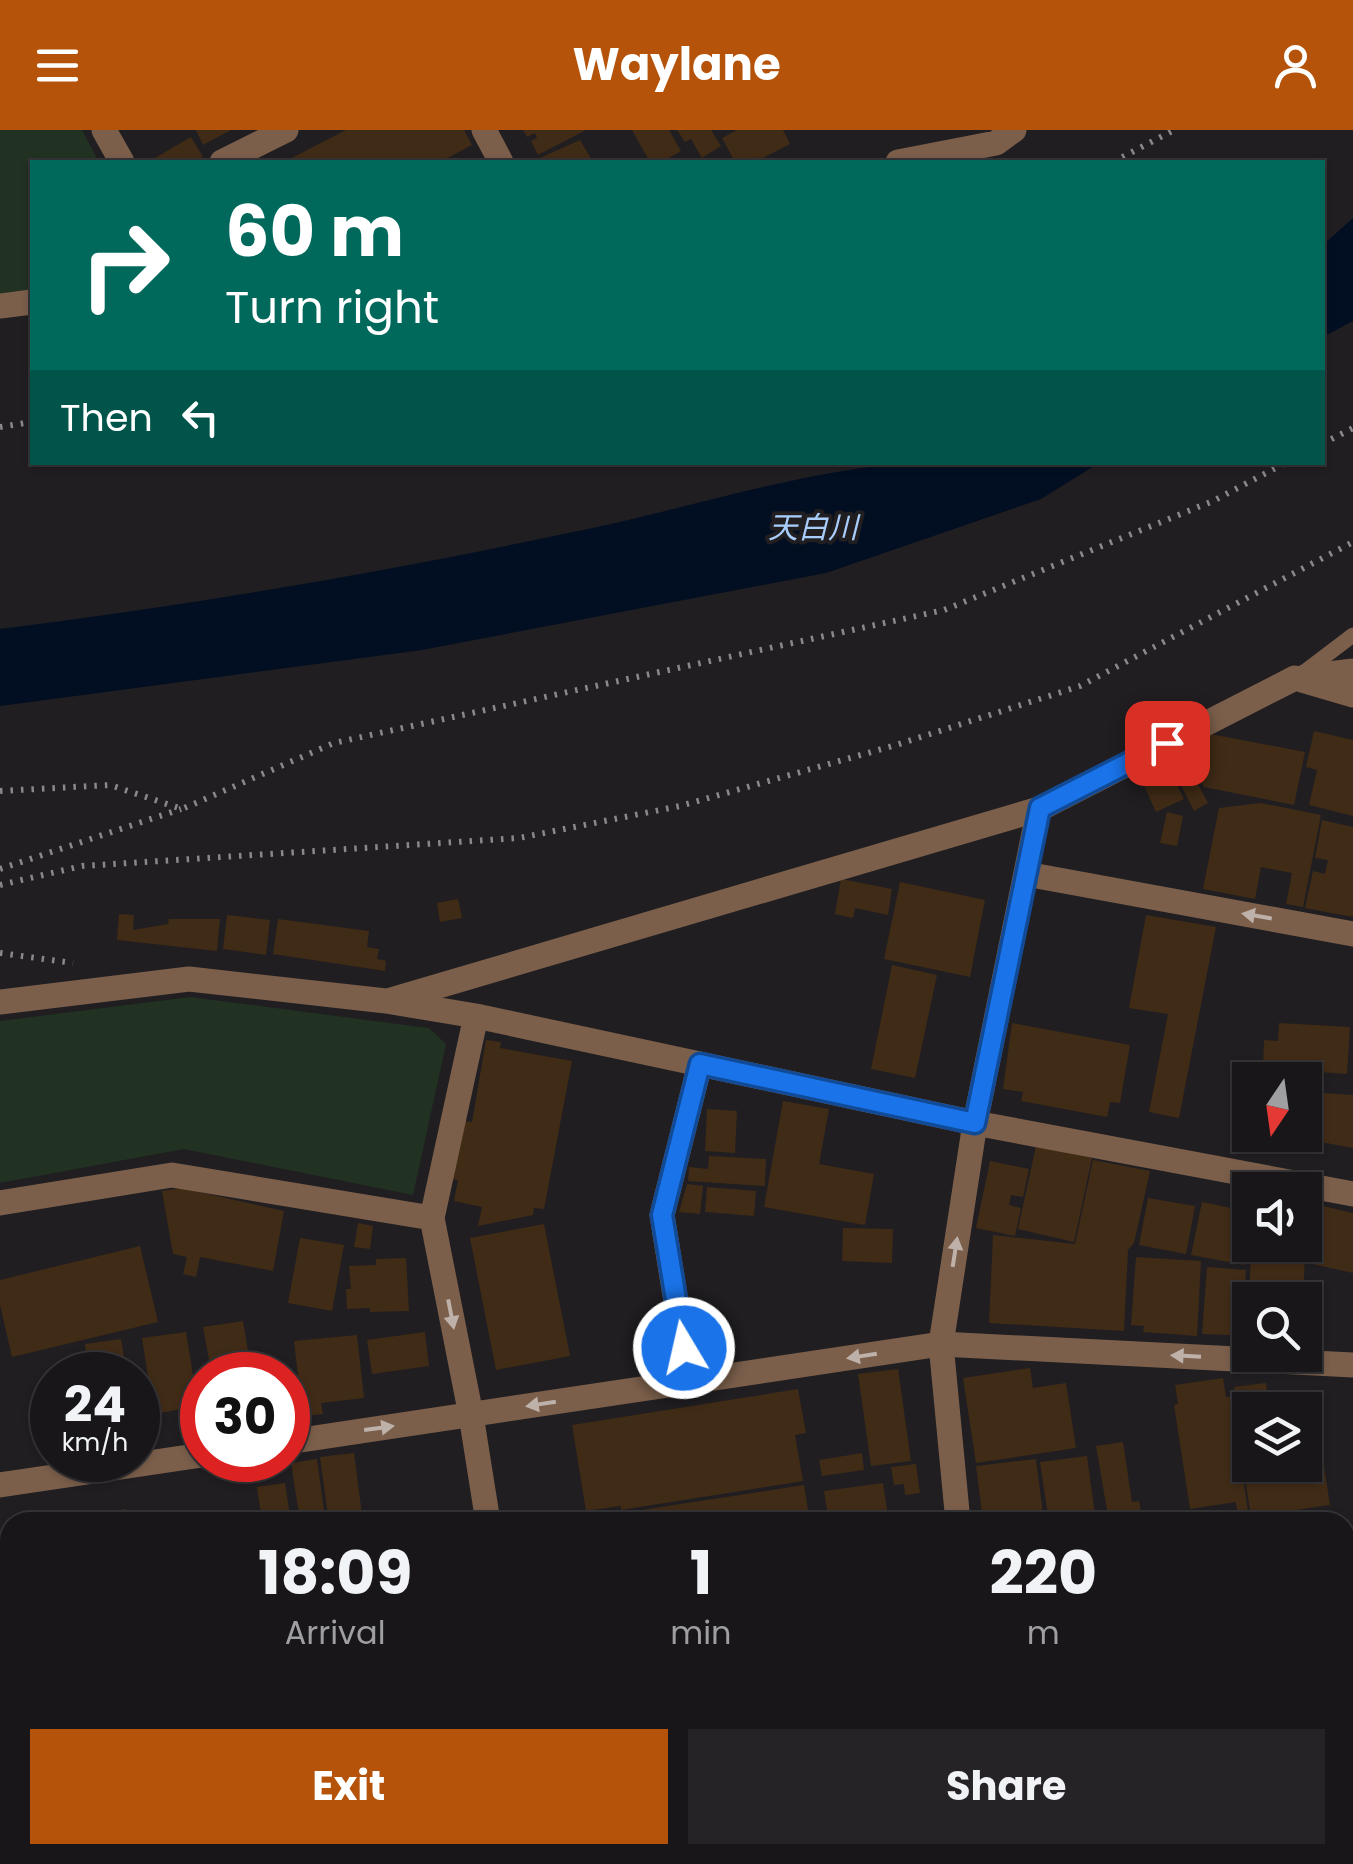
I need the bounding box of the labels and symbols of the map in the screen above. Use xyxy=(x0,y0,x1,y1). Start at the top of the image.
water label: 天白川 xyxy=(768,506,861,549)
pin xyxy=(1125,701,1210,786)
one-way arrow xyxy=(1241,908,1272,924)
north arrow xyxy=(1232,1062,1322,1152)
one-way arrow xyxy=(948,1236,964,1267)
position arrow xyxy=(632,1296,736,1400)
one-way arrow xyxy=(443,1299,459,1330)
one-way arrow xyxy=(846,1348,877,1364)
one-way arrow xyxy=(1169,1348,1201,1364)
speed limit sign: 30 xyxy=(180,1352,310,1482)
one-way arrow xyxy=(524,1397,556,1413)
one-way arrow xyxy=(364,1420,395,1436)

